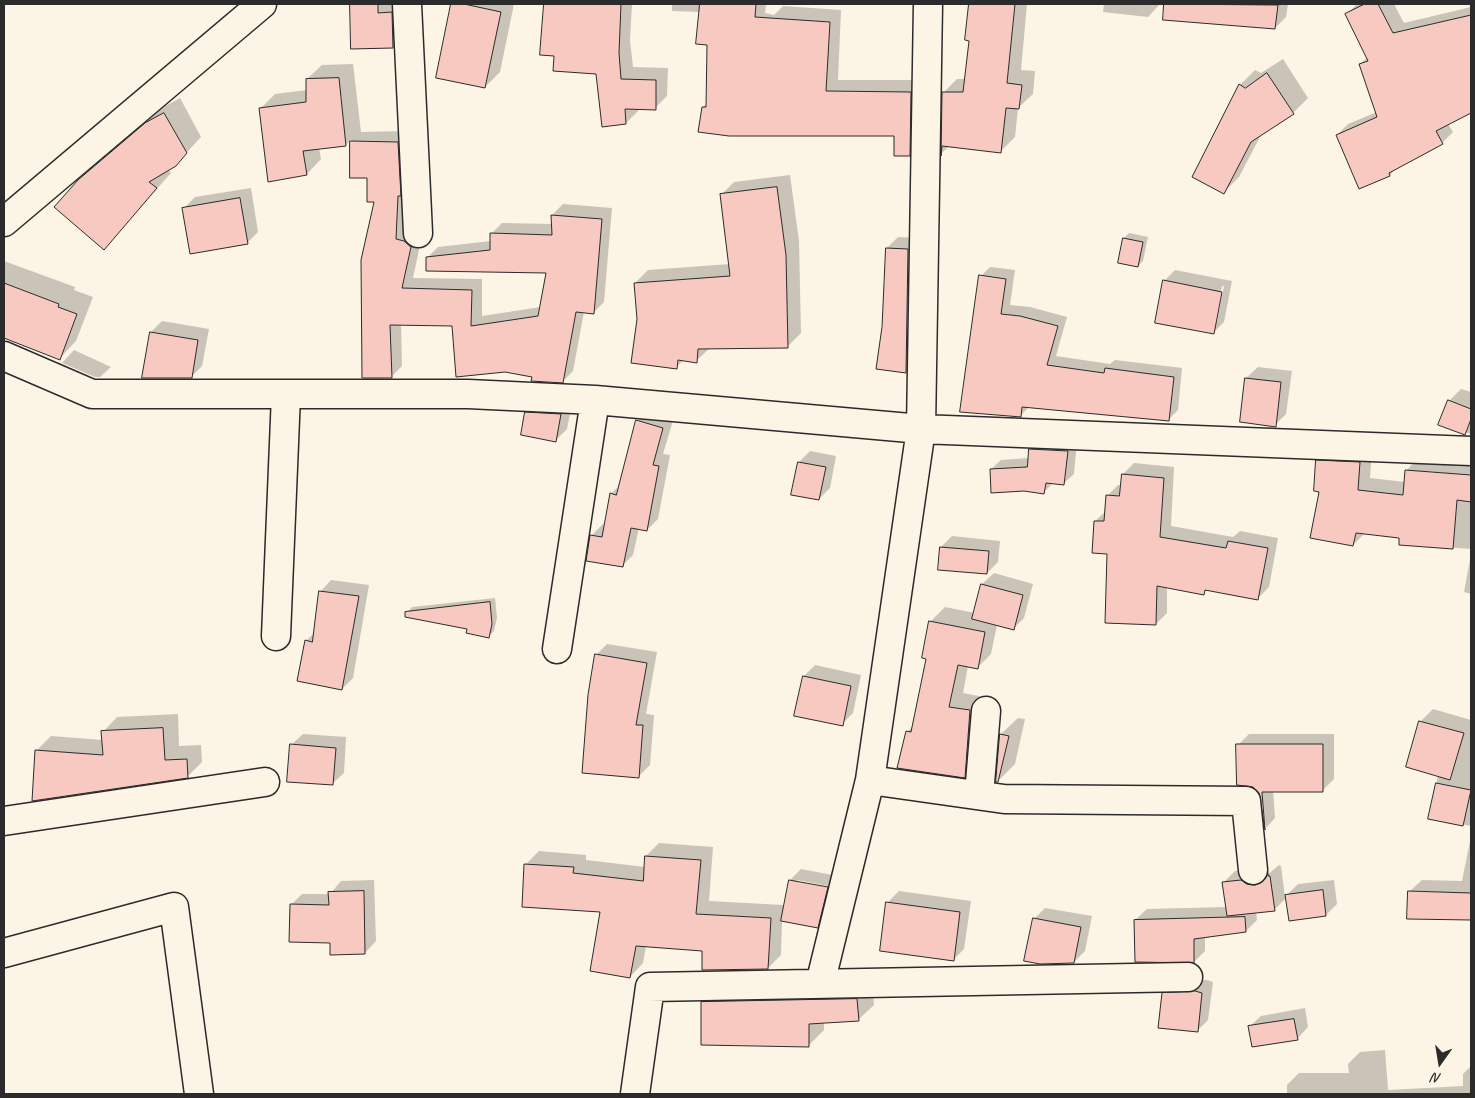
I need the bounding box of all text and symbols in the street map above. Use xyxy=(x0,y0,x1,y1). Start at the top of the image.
north arrow xyxy=(1415,1038,1465,1088)
text: N xyxy=(1430,1069,1443,1087)

